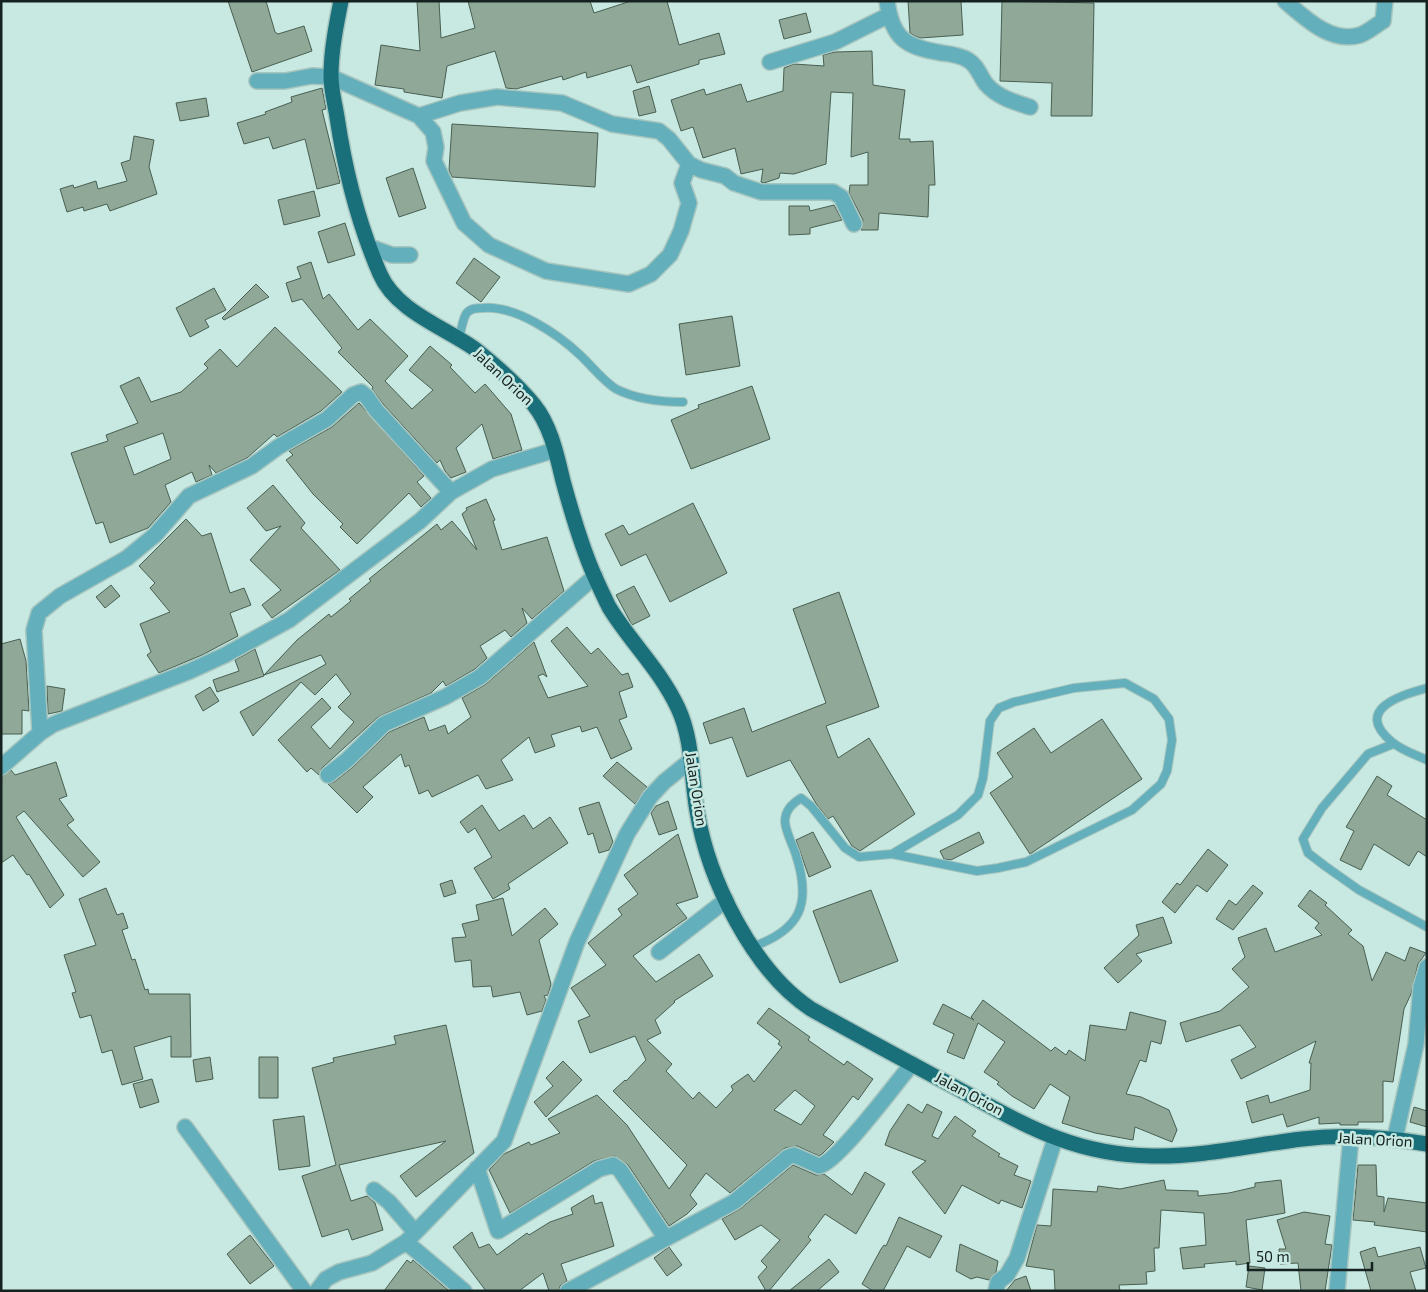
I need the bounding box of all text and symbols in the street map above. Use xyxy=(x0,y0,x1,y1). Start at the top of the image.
street label: Jalan Orion xyxy=(470,344,537,408)
street label: Jalan Orion xyxy=(682,750,712,827)
street label: Jalan Orion xyxy=(932,1068,1007,1119)
street label: Jalan Orion xyxy=(1337,1128,1413,1150)
scale bar xyxy=(1248,1240,1372,1272)
text: 50 m xyxy=(1256,1247,1290,1265)

